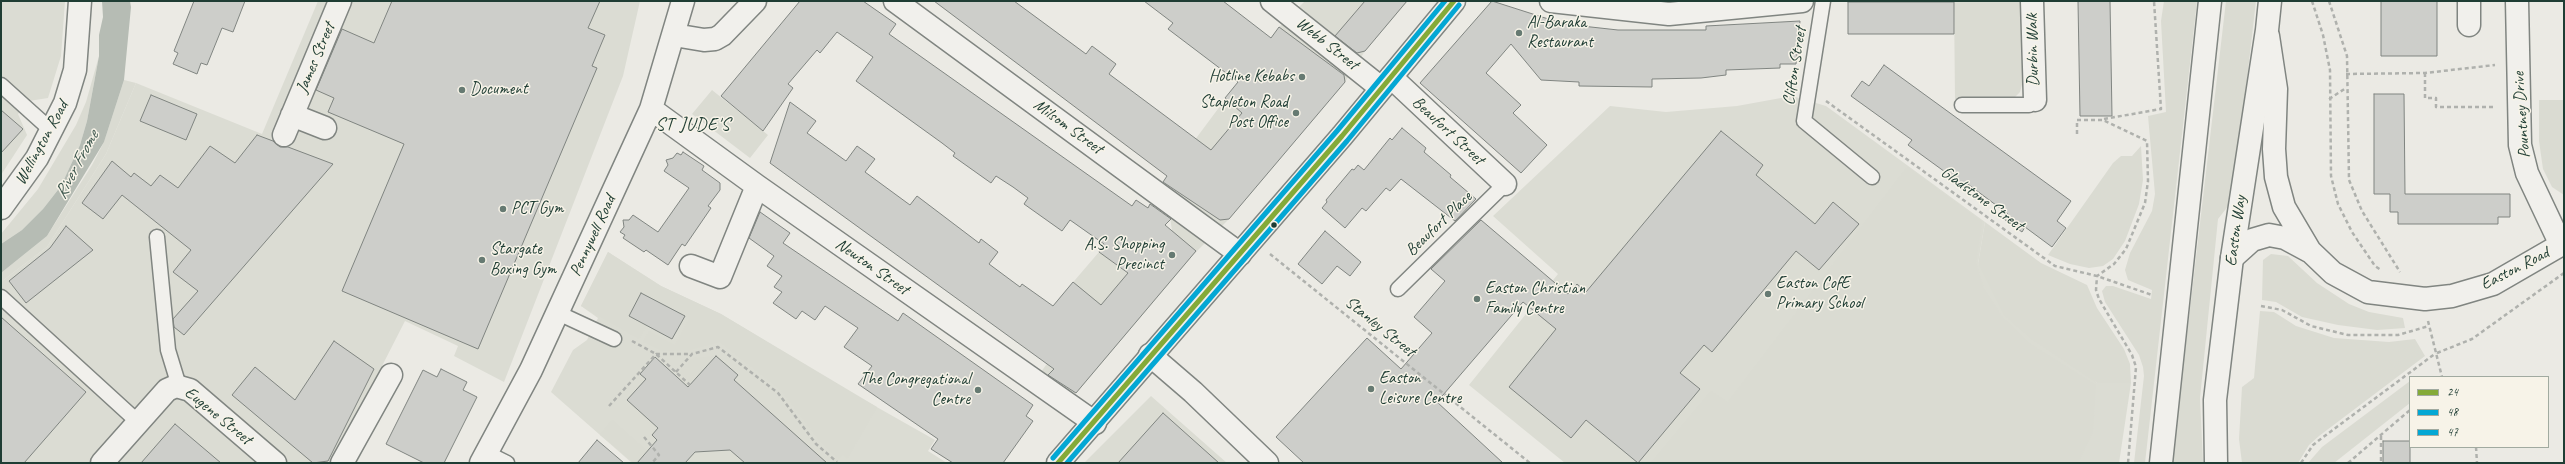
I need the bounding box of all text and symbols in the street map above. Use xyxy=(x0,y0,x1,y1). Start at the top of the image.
street label: Webb Street xyxy=(1292,13,1362,75)
place label: Al-Baraka Restaurant xyxy=(1527,13,1593,53)
street label: Durbin Walk xyxy=(2022,13,2044,87)
street label: James Street xyxy=(292,20,340,96)
street label: Clifton Street xyxy=(1779,25,1811,107)
marker: Al-Baraka Restaurant xyxy=(1514,28,1524,38)
place label: Hotline Kebabs xyxy=(1209,67,1294,87)
street label: Pountney Drive xyxy=(2509,71,2535,159)
marker: Hotline Kebabs xyxy=(1297,72,1307,82)
place label: Document xyxy=(470,80,528,100)
marker: Document xyxy=(457,85,467,95)
street label: Beaufort Street xyxy=(1408,92,1488,170)
place label: Stapleton Road Post Office xyxy=(1200,93,1288,133)
street label: Milsom Street xyxy=(1029,95,1107,159)
street label: Wellington Road xyxy=(11,98,73,188)
marker: Stapleton Road Post Office xyxy=(1291,108,1301,118)
district label: ST JUDE'S xyxy=(655,114,731,136)
water label: River Frome xyxy=(50,127,104,203)
street label: Gladstone Street xyxy=(1937,162,2027,236)
street label: Beaufort Place xyxy=(1402,187,1476,261)
street label: Pennywell Road xyxy=(565,192,621,280)
street label: Easton Way xyxy=(2221,195,2251,267)
place label: PCT Gym xyxy=(511,199,563,219)
marker: PCT Gym xyxy=(498,204,508,214)
unlabelled marker xyxy=(1269,220,1279,230)
street label: Newton Street xyxy=(831,234,913,300)
place label: A.S. Shopping Precinct xyxy=(1084,235,1164,275)
place label: Stargate Boxing Gym xyxy=(490,240,556,280)
street label: Easton Road xyxy=(2477,243,2553,295)
marker: A.S. Shopping Precinct xyxy=(1167,250,1177,260)
marker: Stargate Boxing Gym xyxy=(477,255,487,265)
place label: Easton CofE Primary School xyxy=(1776,274,1863,314)
place label: Easton Christian Family Centre xyxy=(1485,279,1585,319)
marker: Easton CofE Primary School xyxy=(1763,289,1773,299)
street label: Stanley Street xyxy=(1341,292,1419,362)
marker: Easton Christian Family Centre xyxy=(1472,294,1482,304)
place label: Easton Leisure Centre xyxy=(1379,369,1461,409)
place label: The Congregational Centre xyxy=(860,370,970,410)
legend xyxy=(2409,376,2549,448)
street label: Eugene Street xyxy=(180,383,256,449)
marker: Easton Leisure Centre xyxy=(1366,384,1376,394)
text: 24 xyxy=(2447,384,2458,400)
marker: The Congregational Centre xyxy=(973,385,983,395)
text: 48 xyxy=(2447,404,2458,420)
text: 47 xyxy=(2447,424,2458,440)

